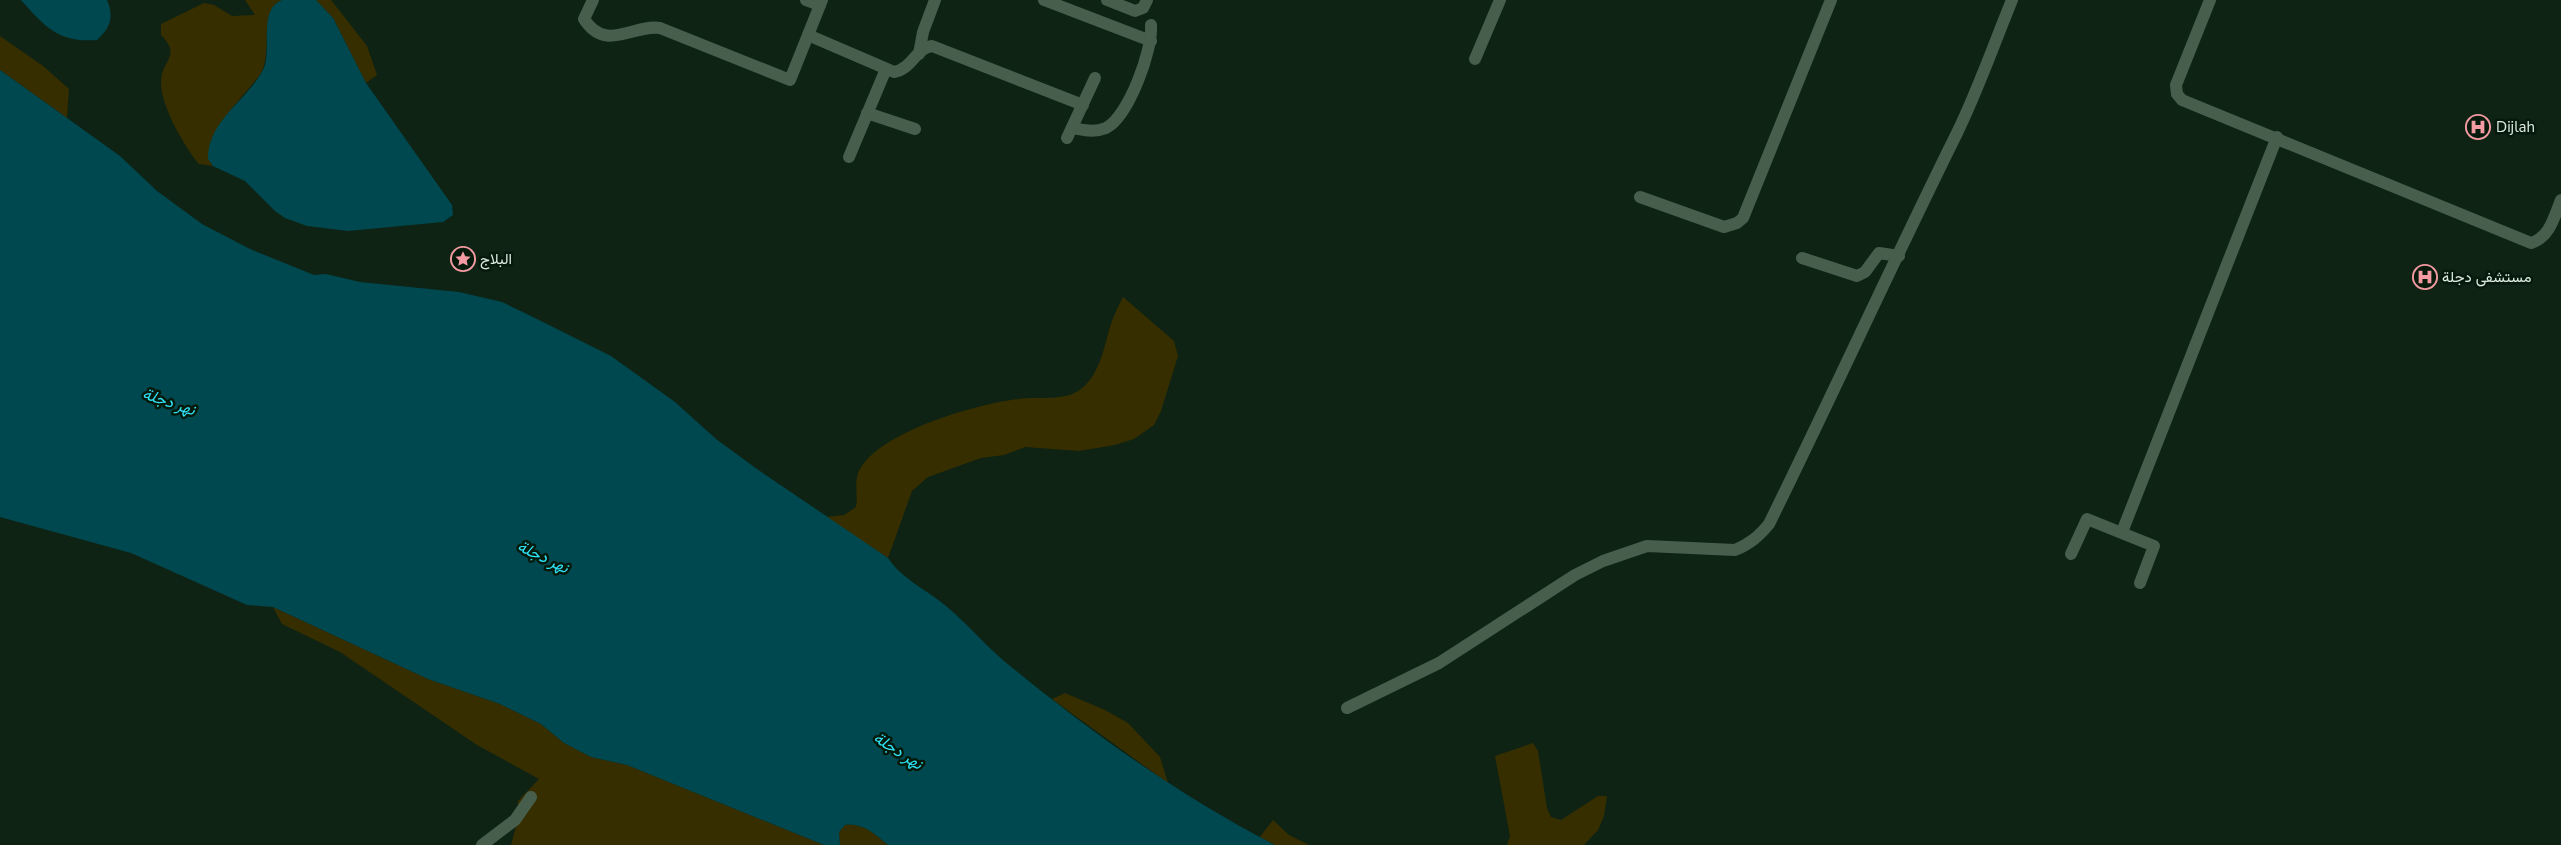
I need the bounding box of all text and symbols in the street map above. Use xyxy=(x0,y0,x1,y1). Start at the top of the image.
hospital icon: Dijlah xyxy=(2465,114,2491,140)
place label: Dijlah xyxy=(2496,117,2535,137)
place icon: البلاج xyxy=(450,246,476,272)
place label: البلاج xyxy=(480,249,512,270)
hospital icon: مستشفى دجلة xyxy=(2412,264,2438,290)
place label: مستشفى دجلة xyxy=(2442,267,2532,287)
water label: نهر دجلة xyxy=(140,383,200,422)
water label: نهر دجلة xyxy=(514,535,574,579)
water label: نهر دجلة xyxy=(869,727,928,776)

